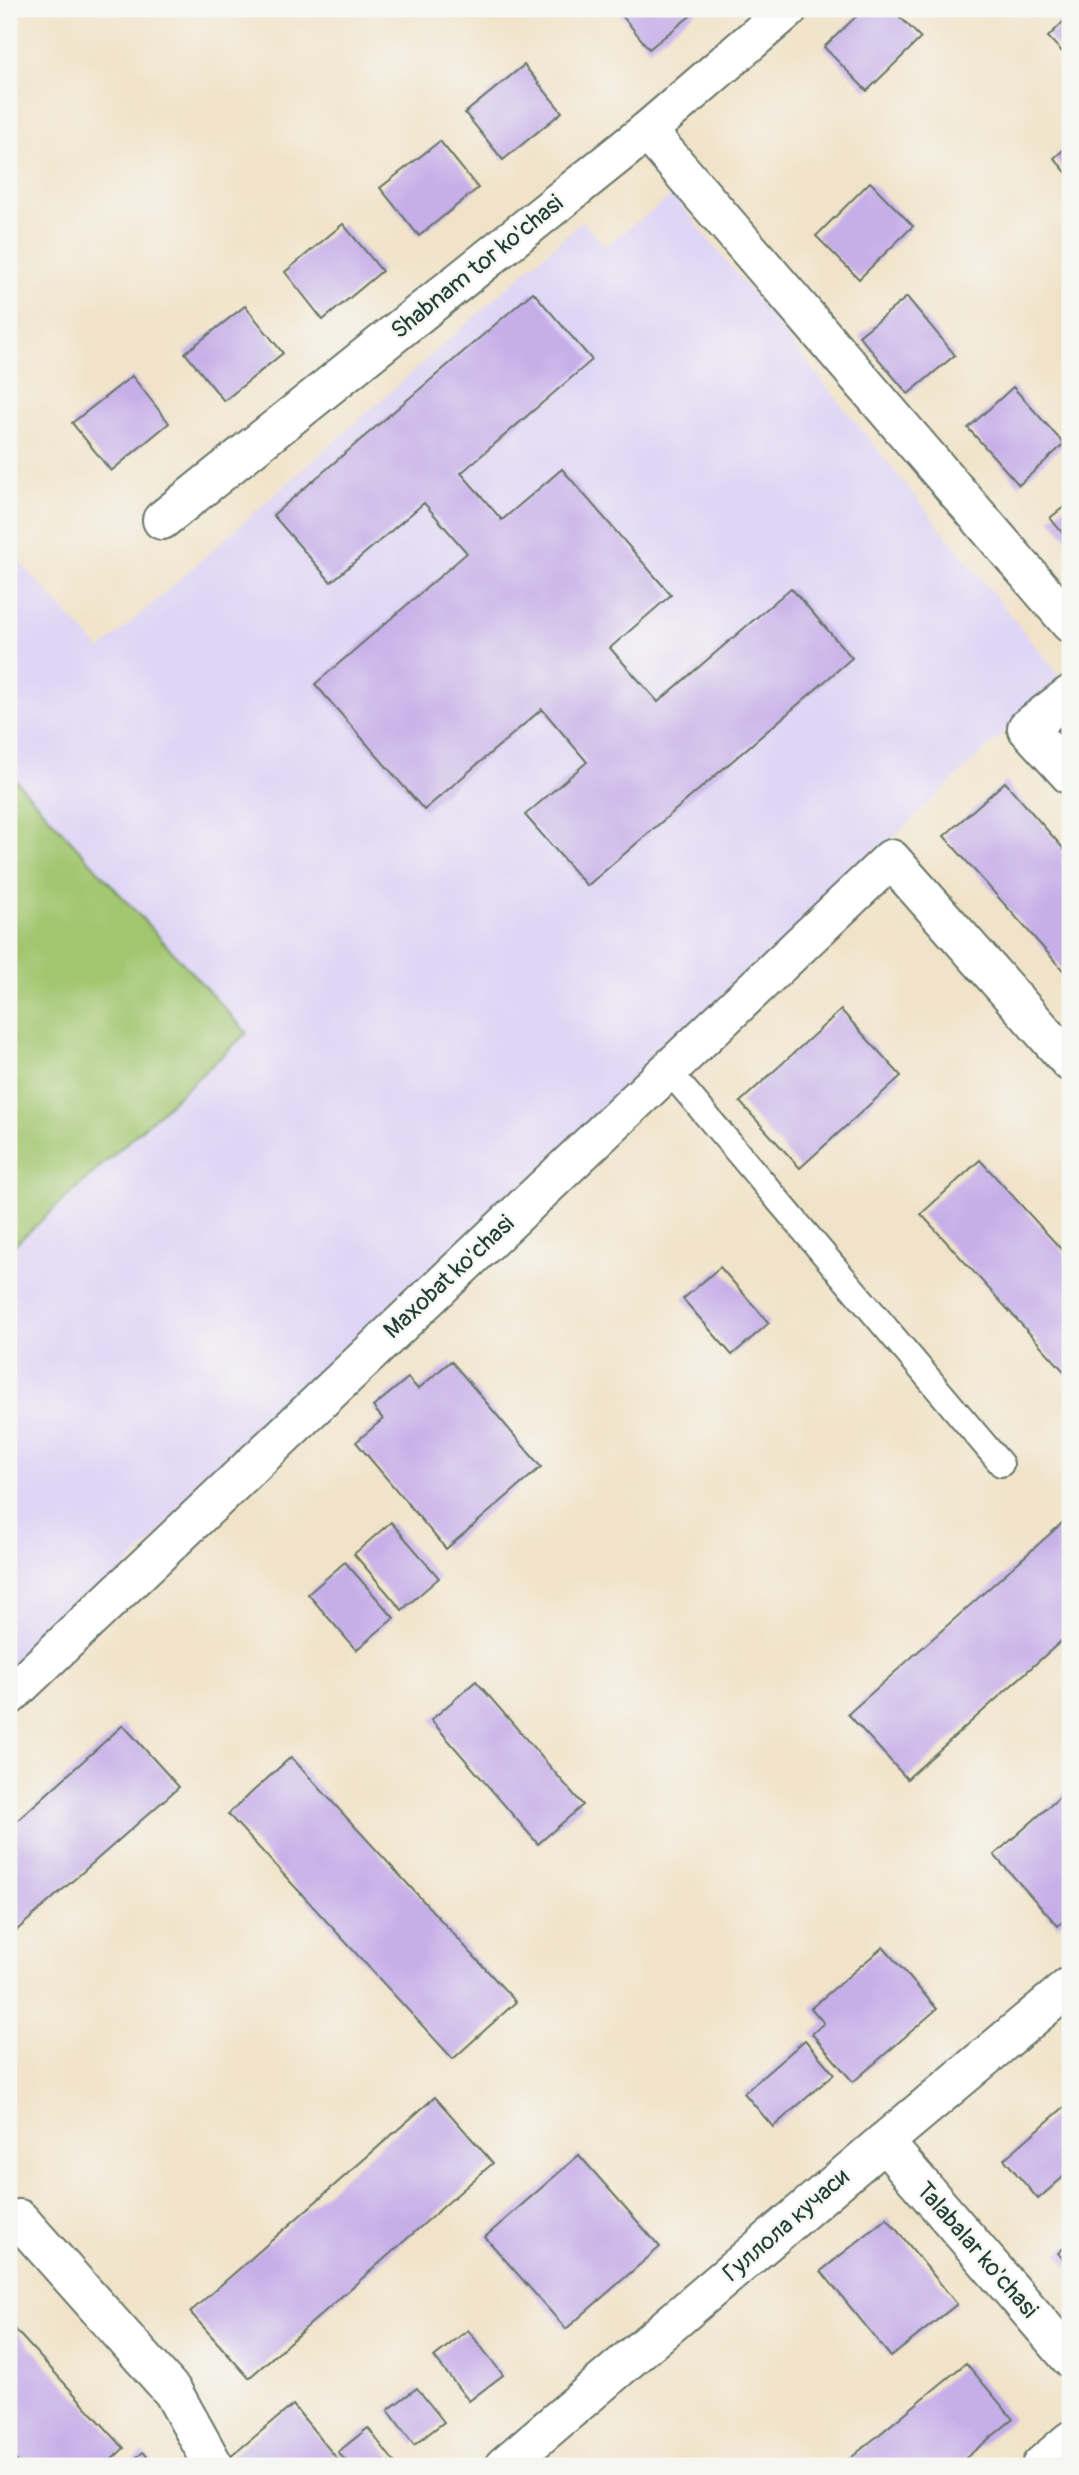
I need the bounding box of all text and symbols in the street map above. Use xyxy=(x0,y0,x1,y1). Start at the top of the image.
street label: Shabnam tor ko'chasi xyxy=(385,189,569,345)
street label: Maxobat ko'chasi xyxy=(378,1209,520,1345)
street label: Гуллола кучаси xyxy=(717,2162,855,2288)
street label: Talabalar ko'chasi xyxy=(910,2176,1044,2324)

